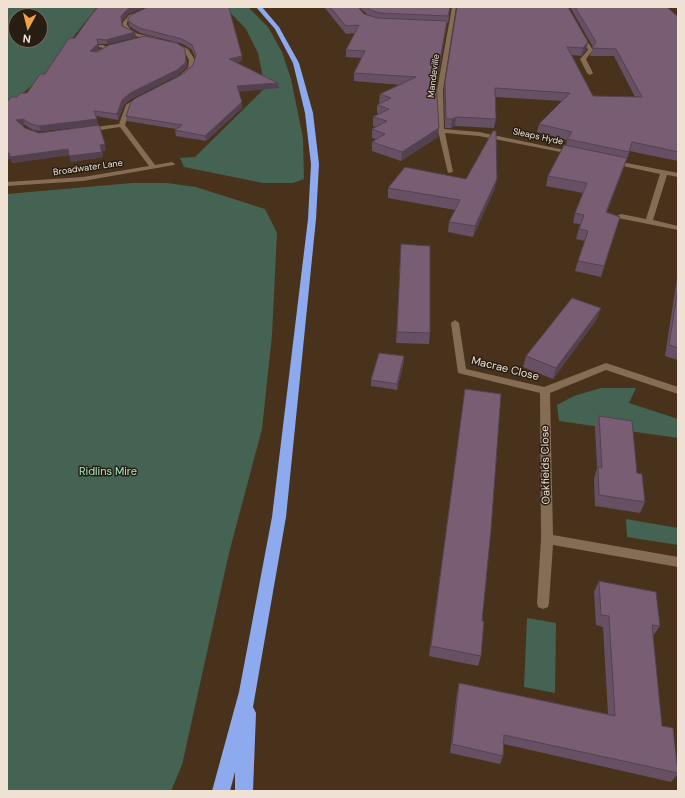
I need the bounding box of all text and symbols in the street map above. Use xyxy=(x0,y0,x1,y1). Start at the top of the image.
north arrow xyxy=(8,8,48,48)
text: N xyxy=(22,31,31,46)
street label: Mandeville xyxy=(426,53,442,99)
street label: Sleaps Hyde xyxy=(512,126,564,148)
street label: Broadwater Lane xyxy=(53,158,123,178)
street label: Macrae Close xyxy=(470,354,540,384)
street label: Oakfields Close xyxy=(539,425,553,505)
park label: Ridlins Mire xyxy=(79,465,137,479)

